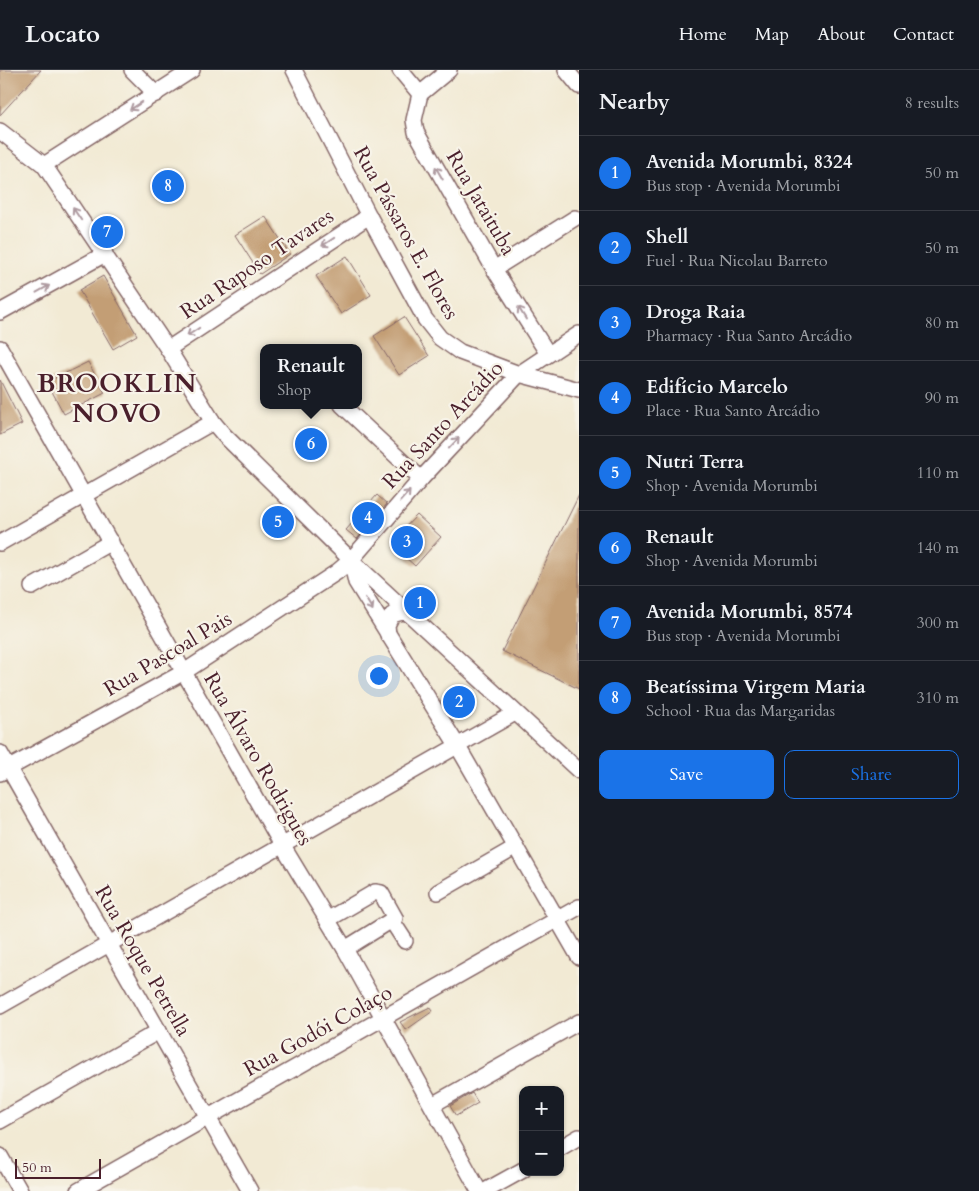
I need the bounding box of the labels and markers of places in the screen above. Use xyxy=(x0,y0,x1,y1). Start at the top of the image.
pin: 8 xyxy=(152,167,184,205)
pin: 7 xyxy=(91,213,123,251)
pin: 6 xyxy=(295,425,327,463)
pin: 4 xyxy=(352,499,384,537)
pin: 5 xyxy=(262,503,294,541)
pin: 3 xyxy=(391,523,423,561)
pin: 1 xyxy=(404,584,436,622)
pin: 2 xyxy=(443,683,475,721)

